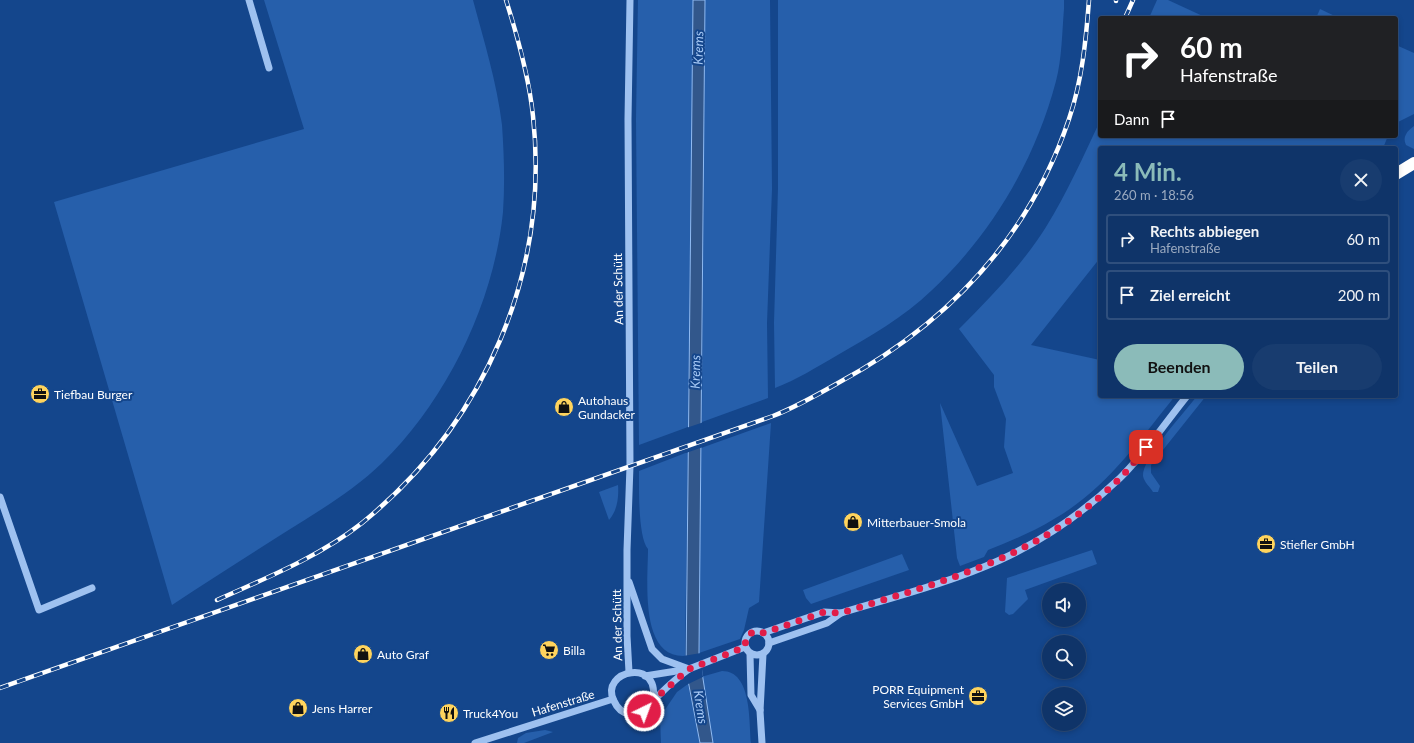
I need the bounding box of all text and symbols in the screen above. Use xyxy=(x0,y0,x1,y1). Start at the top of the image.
text: 60 m xyxy=(1180,30,1243,64)
water label: Krems xyxy=(690,31,706,65)
icon: right xyxy=(1114,32,1166,84)
text: Hafenstraße xyxy=(1180,64,1277,86)
icon: arrive xyxy=(1157,108,1179,130)
text: Dann xyxy=(1114,110,1149,128)
text: 4 Min. xyxy=(1114,157,1182,186)
button: close xyxy=(1340,159,1382,201)
text: 260 m · 18:56 xyxy=(1114,187,1194,203)
text: Rechts abbiegen xyxy=(1150,222,1259,240)
icon: right xyxy=(1116,228,1138,250)
text: 60 m xyxy=(1346,230,1380,248)
text: Hafenstraße xyxy=(1150,240,1220,256)
street label: An der Schütt xyxy=(610,252,626,325)
icon: arrive xyxy=(1116,284,1138,306)
text: Ziel erreicht xyxy=(1150,286,1230,304)
text: 200 m xyxy=(1338,286,1380,304)
button: Beenden xyxy=(1114,344,1244,390)
button: Teilen xyxy=(1252,344,1382,390)
water label: Krems xyxy=(687,355,703,389)
office icon: Tiefbau Burger xyxy=(29,383,51,405)
place label: Tiefbau Burger xyxy=(54,387,133,402)
place label: Autohaus Gundacker xyxy=(578,393,636,422)
shop icon: Autohaus Gundacker xyxy=(553,396,575,418)
pin xyxy=(1129,430,1163,464)
icon: arrive xyxy=(1135,436,1157,458)
shop icon: Mitterbauer-Smola xyxy=(842,511,864,533)
place label: Mitterbauer-Smola xyxy=(867,515,966,530)
office icon: Stiefler GmbH xyxy=(1255,533,1277,555)
place label: Stiefler GmbH xyxy=(1280,537,1355,552)
map controls xyxy=(1042,583,1086,731)
button: sound xyxy=(1042,583,1086,627)
street label: An der Schütt xyxy=(609,588,625,661)
button: search xyxy=(1042,635,1086,679)
supermarket icon: Billa xyxy=(538,639,560,661)
shop icon: Auto Graf xyxy=(352,643,374,665)
place label: Billa xyxy=(563,643,585,658)
place label: Auto Graf xyxy=(377,647,430,662)
place label: PORR Equipment Services GmbH xyxy=(872,682,965,711)
office icon: PORR Equipment Services GmbH xyxy=(967,685,989,707)
street label: Hafenstraße xyxy=(530,686,596,720)
button: layers xyxy=(1042,687,1086,731)
water label: Krems xyxy=(690,689,712,725)
position arrow xyxy=(623,690,665,732)
shop icon: Jens Harrer xyxy=(287,697,309,719)
place label: Jens Harrer xyxy=(312,701,373,716)
restaurant icon: Truck4You xyxy=(438,702,460,724)
place label: Truck4You xyxy=(463,706,518,721)

